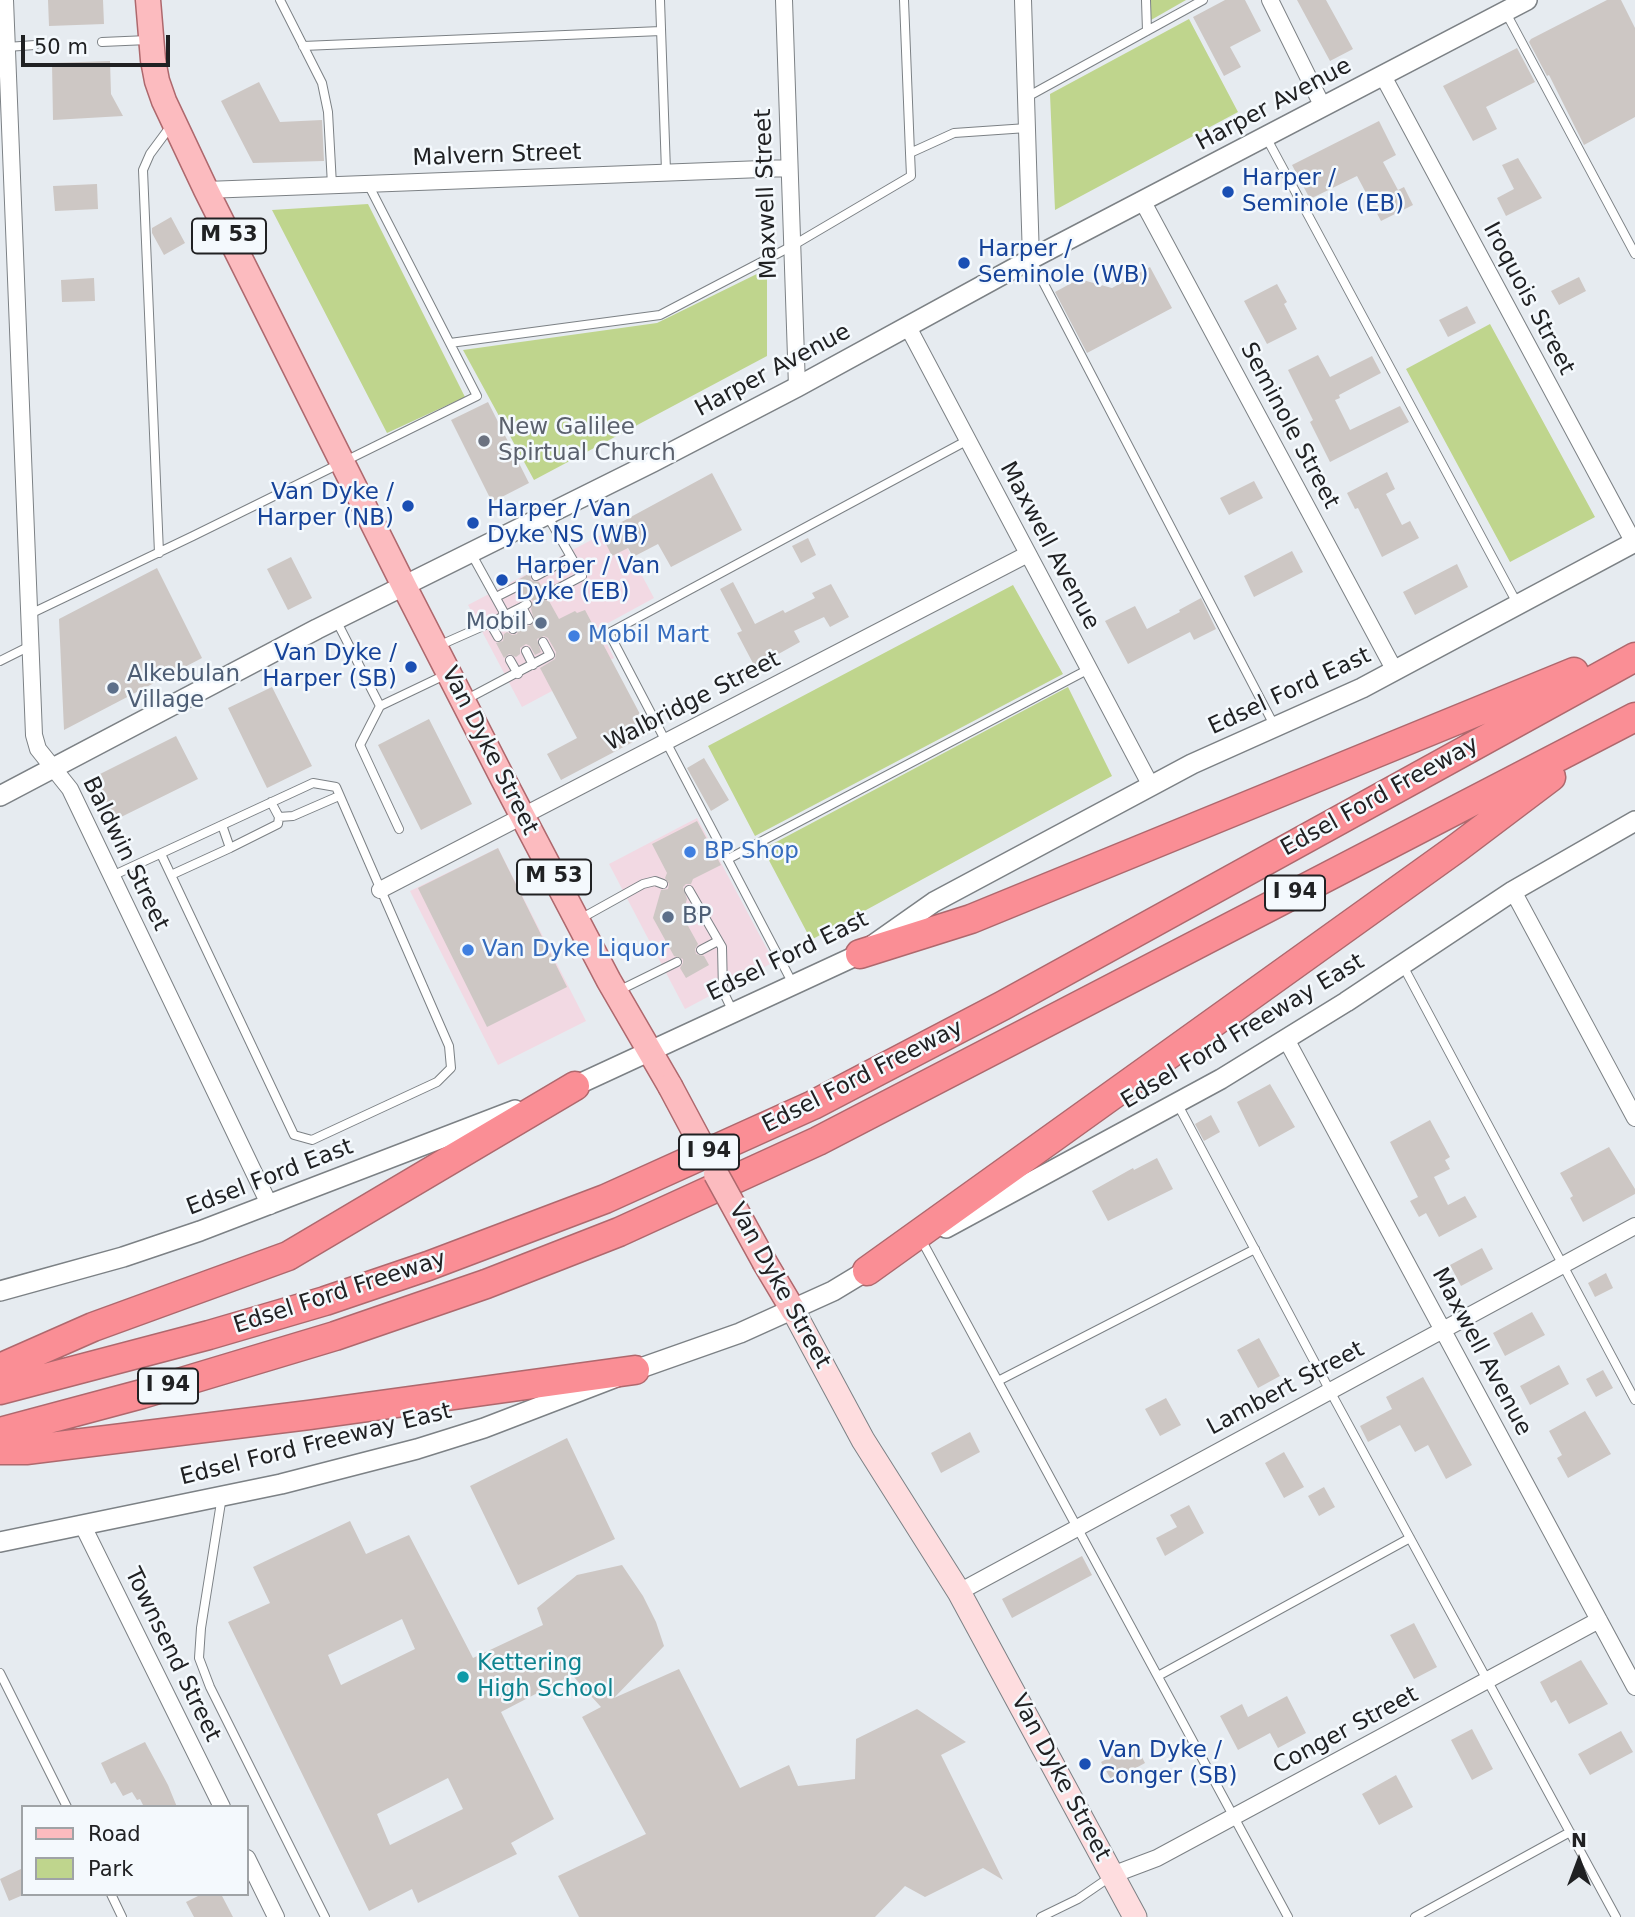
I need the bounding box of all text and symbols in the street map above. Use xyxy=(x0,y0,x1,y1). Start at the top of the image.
scale bar xyxy=(24,21,173,65)
text: 50 m xyxy=(34,35,88,59)
street label: Harper Avenue xyxy=(1192,52,1356,158)
street label: Maxwell Street xyxy=(750,108,784,280)
street label: Malvern Street xyxy=(412,139,582,173)
place label: Harper / Seminole (EB) xyxy=(1242,165,1404,219)
marker: Harper / Seminole (EB) xyxy=(1220,184,1236,200)
road number: M 53 xyxy=(192,218,266,254)
street label: Iroquois Street xyxy=(1476,218,1580,380)
place label: Harper / Seminole (WB) xyxy=(978,236,1149,290)
marker: Harper / Seminole (WB) xyxy=(956,255,972,271)
street label: Harper Avenue xyxy=(691,318,855,424)
street label: Seminole Street xyxy=(1234,338,1344,514)
place label: New Galilee Spirtual Church xyxy=(498,414,676,468)
marker: New Galilee Spirtual Church xyxy=(476,433,492,449)
street label: Maxwell Avenue xyxy=(993,457,1105,635)
place label: Van Dyke / Harper (NB) xyxy=(257,479,394,533)
place label: Harper / Van Dyke NS (WB) xyxy=(487,496,648,550)
marker: Van Dyke / Harper (NB) xyxy=(400,498,416,514)
marker: Harper / Van Dyke NS (WB) xyxy=(465,515,481,531)
place label: Harper / Van Dyke (EB) xyxy=(516,553,660,607)
marker: Harper / Van Dyke (EB) xyxy=(494,572,510,588)
place label: Mobil xyxy=(466,609,527,637)
marker: Mobil xyxy=(533,615,549,631)
place label: Mobil Mart xyxy=(588,622,709,650)
marker: Mobil Mart xyxy=(566,628,582,644)
place label: Van Dyke / Harper (SB) xyxy=(262,640,397,694)
street label: Edsel Ford East xyxy=(1204,642,1376,742)
street label: Walbridge Street xyxy=(601,646,785,758)
marker: Van Dyke / Harper (SB) xyxy=(403,659,419,675)
place label: Alkebulan Village xyxy=(127,661,240,715)
street label: Van Dyke Street xyxy=(435,662,543,840)
marker: Alkebulan Village xyxy=(105,680,121,696)
street label: Edsel Ford Freeway xyxy=(1276,731,1484,863)
street label: Baldwin Street xyxy=(76,773,174,935)
place label: BP Shop xyxy=(704,838,799,866)
marker: BP Shop xyxy=(682,844,698,860)
road number: M 53 xyxy=(517,860,591,894)
road number: I 94 xyxy=(1265,876,1325,910)
place label: BP xyxy=(682,903,712,931)
street label: Edsel Ford East xyxy=(703,906,873,1008)
marker: BP xyxy=(660,909,676,925)
place label: Van Dyke Liquor xyxy=(482,936,669,964)
marker: Van Dyke Liquor xyxy=(460,942,476,958)
street label: Edsel Ford Freeway East xyxy=(1116,948,1370,1116)
street label: Edsel Ford Freeway xyxy=(758,1014,968,1140)
street label: Edsel Ford East xyxy=(183,1134,357,1222)
road number: I 94 xyxy=(679,1134,739,1170)
street label: Van Dyke Street xyxy=(722,1198,836,1374)
street label: Edsel Ford Freeway xyxy=(230,1246,450,1340)
street label: Maxwell Avenue xyxy=(1425,1263,1537,1441)
street label: Lambert Street xyxy=(1203,1336,1369,1442)
road number: I 94 xyxy=(138,1368,198,1404)
street label: Edsel Ford Freeway East xyxy=(177,1398,455,1492)
street label: Townsend Street xyxy=(118,1564,226,1746)
place label: Kettering High School xyxy=(477,1650,614,1704)
marker: Kettering High School xyxy=(455,1669,471,1685)
street label: Conger Street xyxy=(1269,1681,1423,1781)
street label: Van Dyke Street xyxy=(1004,1690,1116,1866)
place label: Van Dyke / Conger (SB) xyxy=(1099,1737,1238,1791)
marker: Van Dyke / Conger (SB) xyxy=(1077,1756,1093,1772)
legend xyxy=(21,1805,248,1896)
text: Road xyxy=(88,1822,141,1846)
north arrow xyxy=(1544,1826,1614,1896)
text: N xyxy=(1571,1829,1587,1851)
text: Park xyxy=(88,1857,133,1881)

